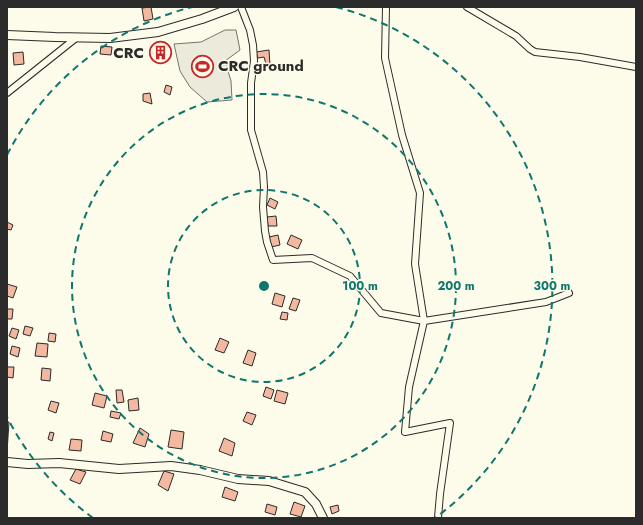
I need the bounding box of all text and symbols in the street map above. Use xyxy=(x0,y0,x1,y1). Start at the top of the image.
building icon: CRC xyxy=(147,40,173,66)
place label: CRC xyxy=(113,42,144,64)
sports icon: CRC ground xyxy=(189,53,215,79)
place label: CRC ground xyxy=(218,55,304,77)
text: 100 m xyxy=(342,277,378,295)
text: 200 m xyxy=(437,277,475,295)
text: 300 m xyxy=(534,277,571,295)
centre of rings xyxy=(257,279,271,293)

